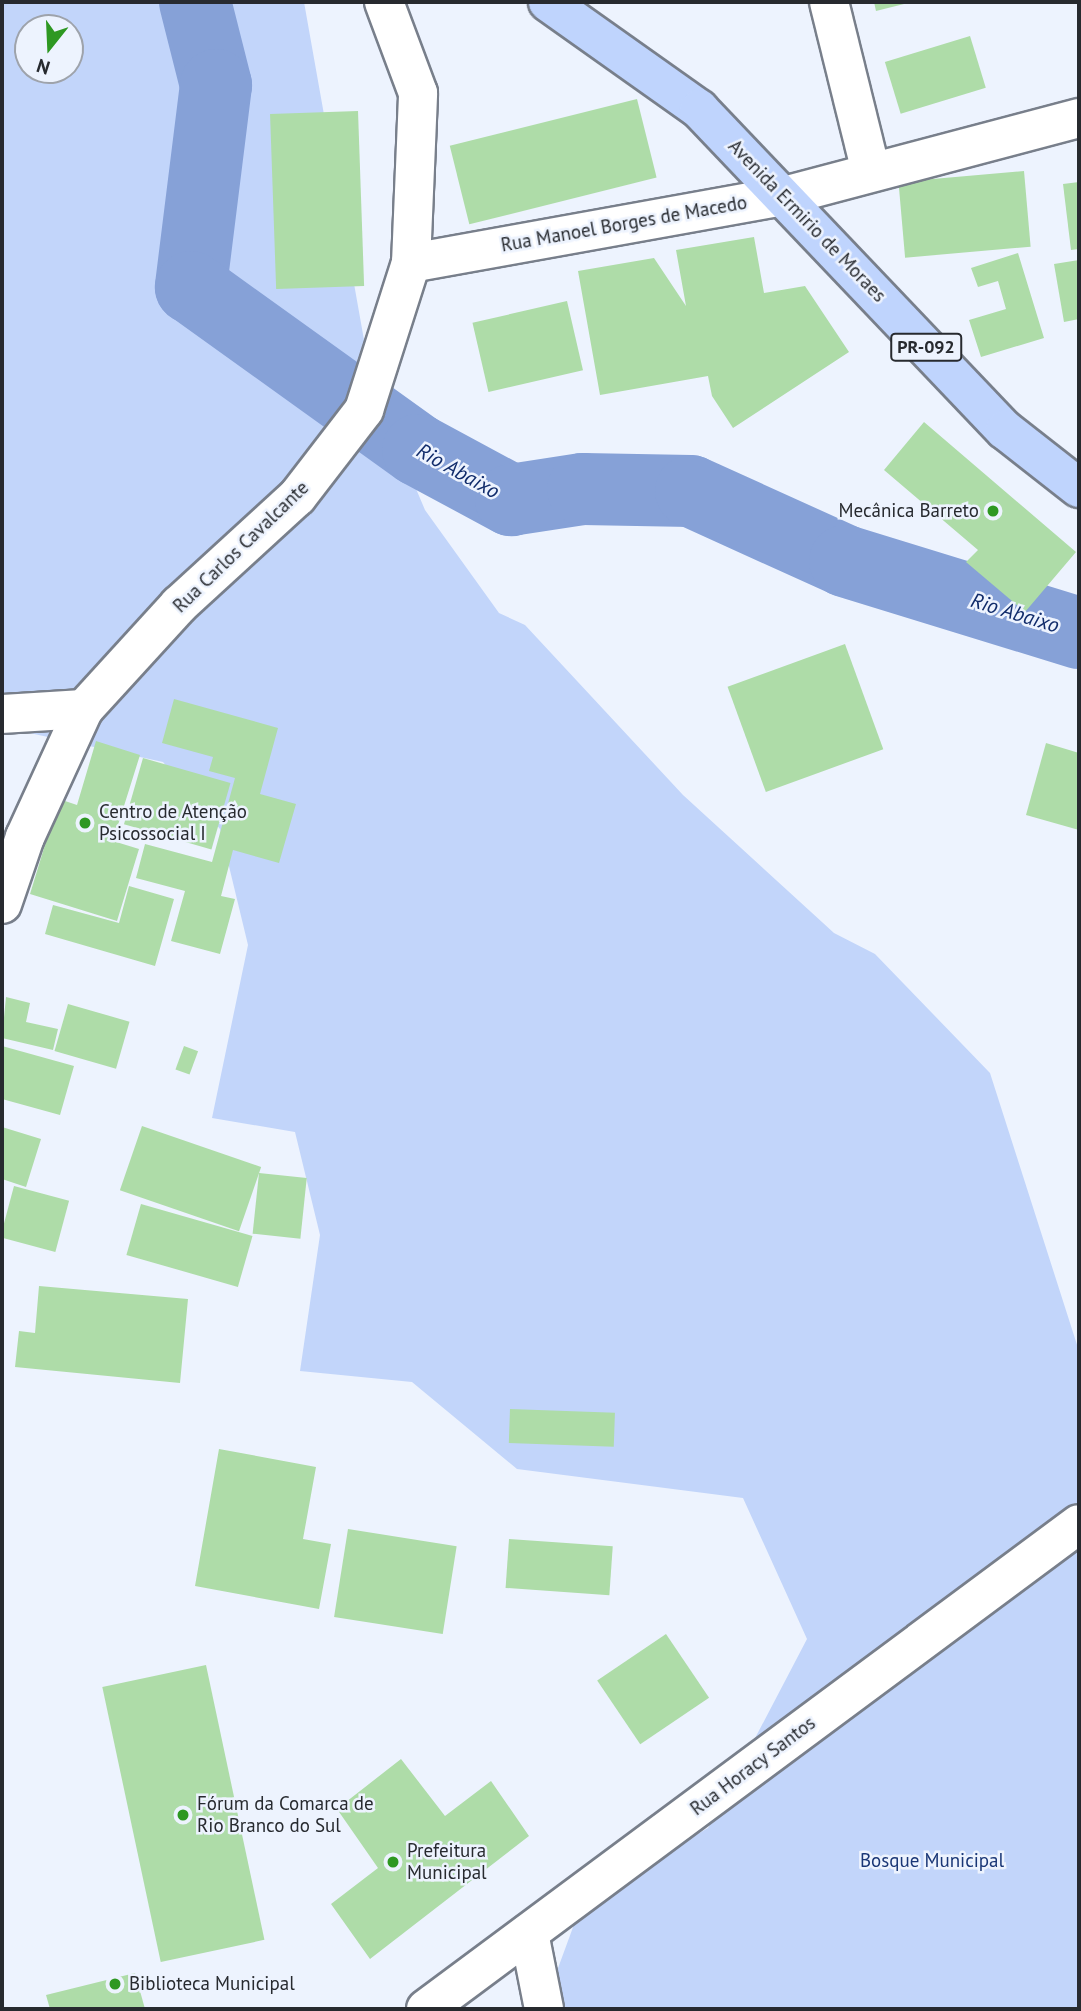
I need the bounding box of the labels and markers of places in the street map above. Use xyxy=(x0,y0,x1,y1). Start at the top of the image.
place label: Mecânica Barreto xyxy=(838,500,979,522)
marker: Mecânica Barreto xyxy=(985,503,1001,519)
place label: Centro de Atenção Psicossocial I xyxy=(99,801,248,845)
marker: Centro de Atenção Psicossocial I xyxy=(77,815,93,831)
place label: Fórum da Comarca de Rio Branco do Sul xyxy=(197,1793,374,1837)
marker: Fórum da Comarca de Rio Branco do Sul xyxy=(175,1807,191,1823)
place label: Prefeitura Municipal xyxy=(407,1840,487,1884)
marker: Prefeitura Municipal xyxy=(385,1854,401,1870)
place label: Biblioteca Municipal xyxy=(129,1973,295,1995)
marker: Biblioteca Municipal xyxy=(107,1976,123,1992)

